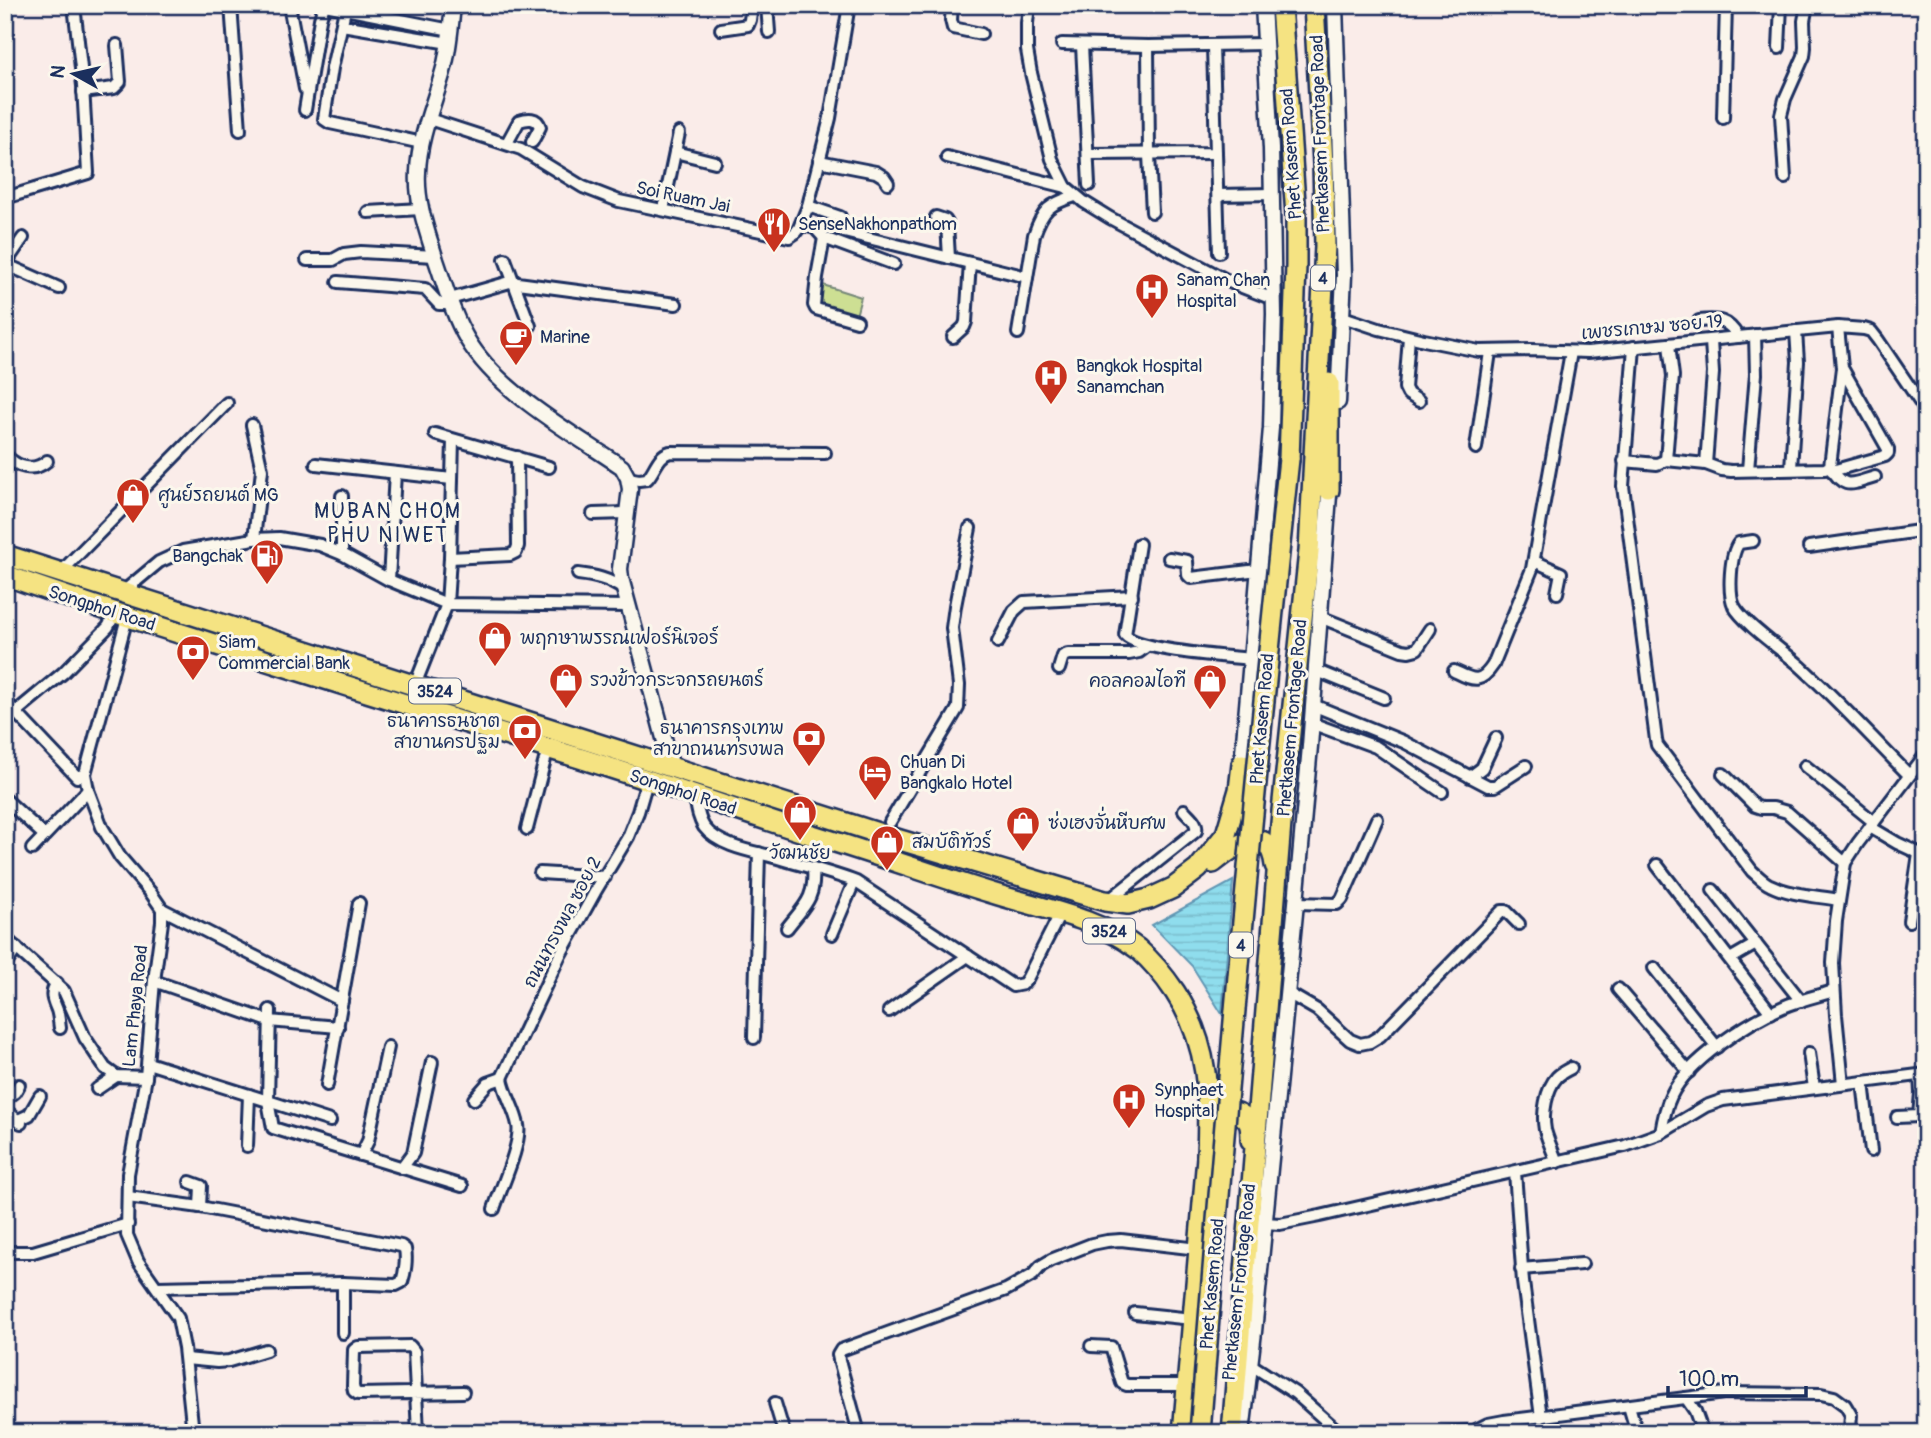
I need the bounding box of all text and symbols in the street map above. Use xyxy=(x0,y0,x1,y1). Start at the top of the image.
street label: Phetkasem Frontage Road xyxy=(1306,35,1335,233)
north arrow xyxy=(38,38,108,108)
text: N xyxy=(45,64,71,80)
street label: Phet Kasem Road xyxy=(1275,88,1308,220)
street label: Soi Ruam Jai xyxy=(634,176,732,219)
restaurant icon: SenseNakhonpathom xyxy=(755,205,793,254)
place label: SenseNakhonpathom xyxy=(798,213,957,236)
road number: 4 xyxy=(1311,266,1335,290)
place label: Sanam Chan Hospital xyxy=(1176,269,1270,313)
hospital icon: Sanam Chan Hospital xyxy=(1133,271,1171,320)
street label: เพชรเกษม ซอย 19 xyxy=(1580,310,1724,345)
cafe icon: Marine xyxy=(497,318,535,367)
place label: Marine xyxy=(540,326,590,349)
place label: Bangkok Hospital Sanamchan xyxy=(1076,355,1203,399)
hospital icon: Bangkok Hospital Sanamchan xyxy=(1032,357,1070,406)
shop icon: ศูนย์รถยนต์ MG xyxy=(114,476,152,525)
place label: ศูนย์รถยนต์ MG xyxy=(158,482,279,509)
district label: MUBAN CHOM PHU NIWET xyxy=(314,498,462,549)
fuel station icon: Bangchak xyxy=(248,537,286,586)
place label: Bangchak xyxy=(172,545,243,568)
street label: Songphol Road xyxy=(45,580,158,637)
street label: Phetkasem Frontage Road xyxy=(1272,618,1313,818)
shop icon: พฤกษาพรรณเฟอร์นิเจอร์ xyxy=(476,619,514,668)
place label: พฤกษาพรรณเฟอร์นิเจอร์ xyxy=(520,625,719,650)
place label: Siam Commercial Bank xyxy=(218,631,351,675)
bank icon: Siam Commercial Bank xyxy=(174,633,212,682)
street label: Phet Kasem Road xyxy=(1245,653,1280,786)
shop icon: รวงข้าวกระจกรถยนตร์ xyxy=(547,661,585,710)
shop icon: คอลคอมไอที xyxy=(1191,662,1229,711)
place label: รวงข้าวกระจกรถยนตร์ xyxy=(590,667,764,692)
place label: คอลคอมไอที xyxy=(1089,668,1186,693)
road number: 3524 xyxy=(409,678,461,704)
place label: ธนาคารธนชาต สาขานครปฐม xyxy=(387,710,500,754)
bank icon: ธนาคารธนชาต สาขานครปฐม xyxy=(506,712,544,761)
place label: ธนาคารกรุงเทพ สาขาถนนทรงพล xyxy=(653,717,784,761)
bank icon: ธนาคารกรุงเทพ สาขาถนนทรงพล xyxy=(790,719,828,768)
place label: Chuan Di Bangkalo Hotel xyxy=(900,751,1012,795)
hotel icon: Chuan Di Bangkalo Hotel xyxy=(856,753,894,802)
street label: Songphol Road xyxy=(626,764,739,821)
shop icon: วัฒนชัย xyxy=(781,793,819,842)
shop icon: ซ่งเฮงจั่นหีบศพ xyxy=(1004,804,1042,853)
place label: ซ่งเฮงจั่นหีบศพ xyxy=(1048,806,1166,835)
shop icon: สมบัติทัวร์ xyxy=(868,823,906,872)
place label: สมบัติทัวร์ xyxy=(912,829,992,854)
place label: วัฒนชัย xyxy=(769,842,831,865)
street label: ถนนทรงพล ซอย 2 xyxy=(518,853,607,992)
road number: 3524 xyxy=(1083,918,1135,944)
road number: 4 xyxy=(1229,932,1253,958)
street label: Lam Phaya Road xyxy=(118,944,153,1068)
place label: Synphaet Hospital xyxy=(1154,1079,1225,1123)
hospital icon: Synphaet Hospital xyxy=(1110,1081,1148,1130)
street label: Phetkasem Frontage Road xyxy=(1218,1182,1261,1382)
street label: Phet Kasem Road xyxy=(1195,1218,1230,1351)
scale bar xyxy=(1668,1354,1807,1398)
text: 100 m xyxy=(1679,1366,1739,1393)

